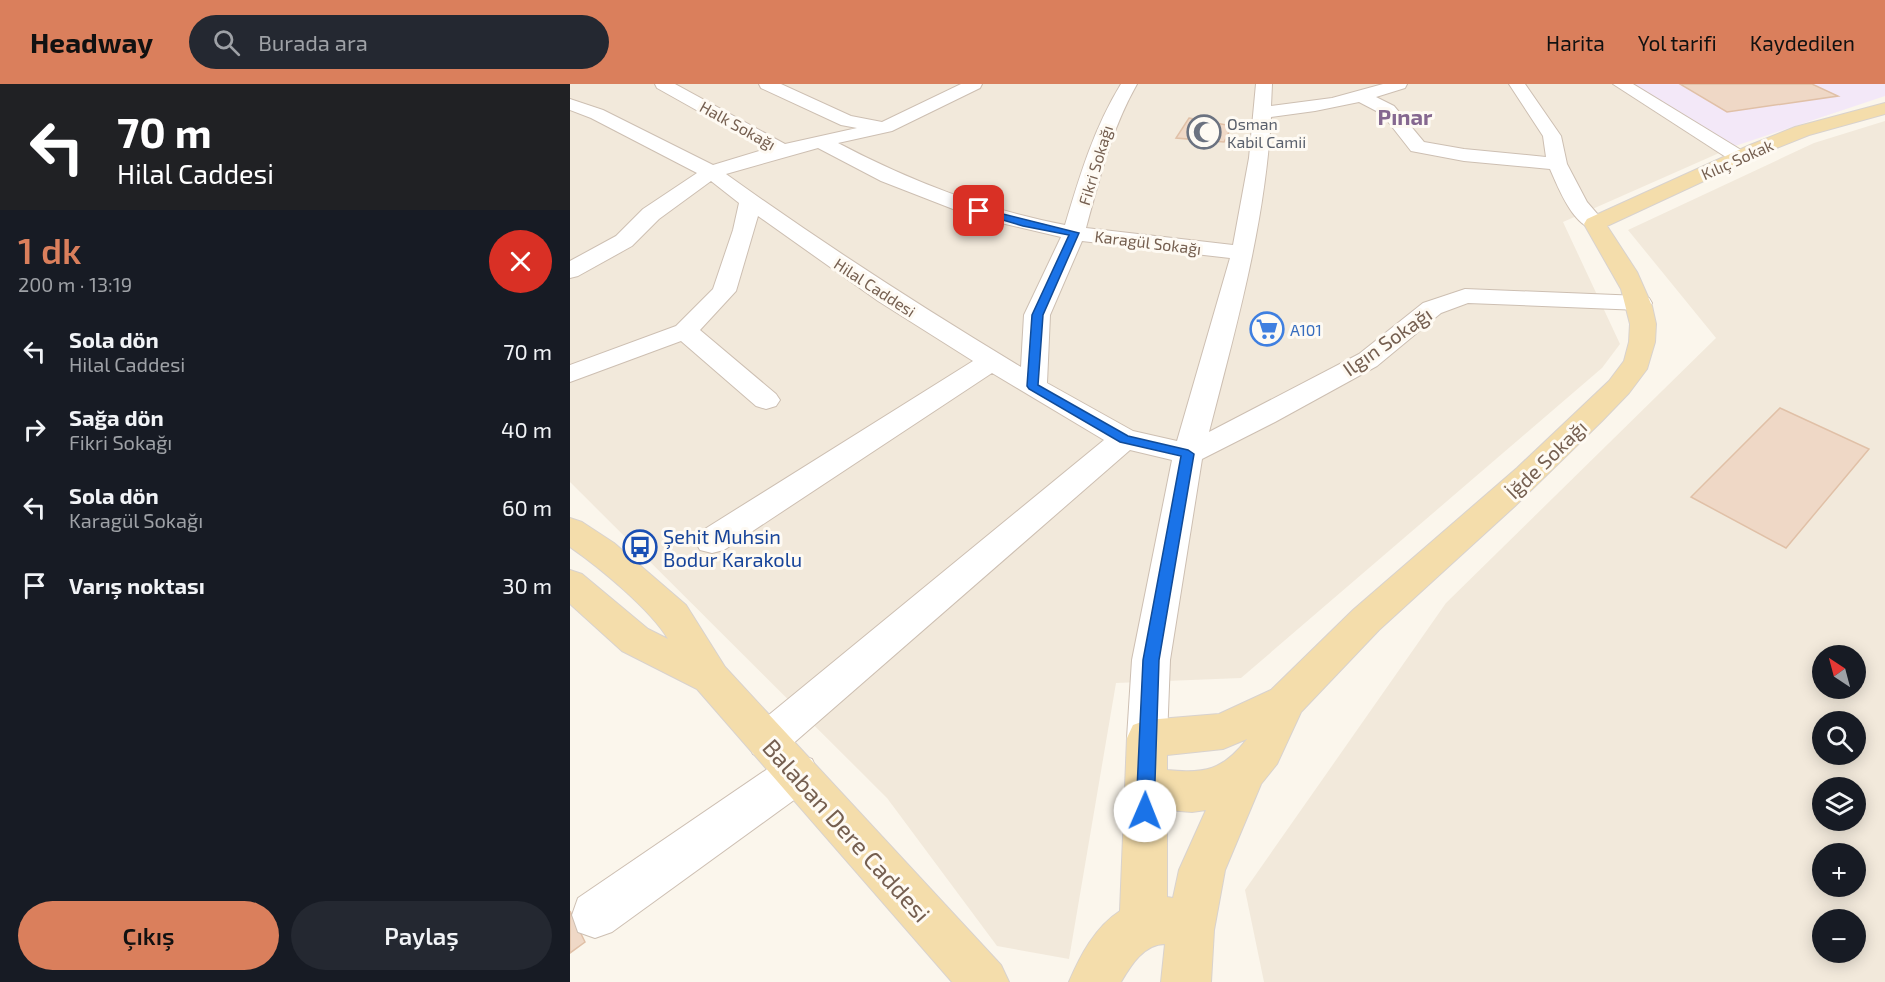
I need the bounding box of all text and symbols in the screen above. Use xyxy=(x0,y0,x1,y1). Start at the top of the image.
search box xyxy=(189,15,609,69)
text: Headway xyxy=(30,25,153,59)
icon: search xyxy=(210,26,243,59)
text: Burada ara xyxy=(258,29,368,55)
text: Harita xyxy=(1546,30,1605,55)
text: Yol tarifi xyxy=(1638,30,1717,55)
text: Kaydedilen xyxy=(1750,30,1855,55)
street label: Halk Sokağı xyxy=(697,96,779,154)
district label: Pınar xyxy=(1378,103,1433,129)
text: 70 m xyxy=(117,106,212,156)
icon: left xyxy=(18,108,96,186)
mosque icon: Osman Kabil Camii xyxy=(1186,114,1222,150)
place label: Osman Kabil Camii xyxy=(1227,114,1306,151)
street label: Fikri Sokağı xyxy=(1074,123,1116,207)
street label: Kılıç Sokak xyxy=(1698,135,1776,184)
text: Hilal Caddesi xyxy=(117,157,274,189)
pin xyxy=(953,185,1004,236)
icon: arrive xyxy=(962,194,995,227)
street label: Karagül Sokağı xyxy=(1094,226,1202,258)
text: 1 dk xyxy=(18,228,81,271)
button: close xyxy=(489,230,552,293)
street label: Hilal Caddesi xyxy=(831,254,919,320)
text: 200 m · 13:19 xyxy=(18,272,132,296)
street label: Ilgın Sokağı xyxy=(1338,302,1436,380)
supermarket icon: A101 xyxy=(1249,311,1285,347)
place label: A101 xyxy=(1290,320,1322,339)
text: Sola dön xyxy=(69,326,159,352)
icon: left xyxy=(18,335,51,368)
text: 70 m xyxy=(503,338,552,364)
text: Hilal Caddesi xyxy=(69,352,185,376)
text: Sağa dön xyxy=(69,404,164,430)
icon: right xyxy=(18,413,51,446)
street label: İğde Sokağı xyxy=(1501,415,1591,503)
text: 40 m xyxy=(501,416,552,442)
text: Fikri Sokağı xyxy=(69,430,172,454)
text: Sola dön xyxy=(69,482,159,508)
icon: left xyxy=(18,491,51,524)
text: 60 m xyxy=(502,494,552,520)
text: Karagül Sokağı xyxy=(69,508,203,532)
place label: Şehit Muhsin Bodur Karakolu xyxy=(663,524,802,571)
bus stop icon: Şehit Muhsin Bodur Karakolu xyxy=(622,529,658,565)
icon: arrive xyxy=(18,569,51,602)
text: Varış noktası xyxy=(69,572,205,598)
text: 30 m xyxy=(502,572,552,598)
north arrow xyxy=(1812,645,1866,699)
map controls xyxy=(1812,645,1866,963)
button: search xyxy=(1812,711,1866,765)
street label: Balaban Dere Caddesi xyxy=(757,732,937,928)
button: layers xyxy=(1812,777,1866,831)
position arrow xyxy=(1113,779,1177,843)
button: + xyxy=(1812,843,1866,897)
button: Çıkış xyxy=(18,901,279,970)
button: Paylaş xyxy=(291,901,552,970)
button: − xyxy=(1812,909,1866,963)

